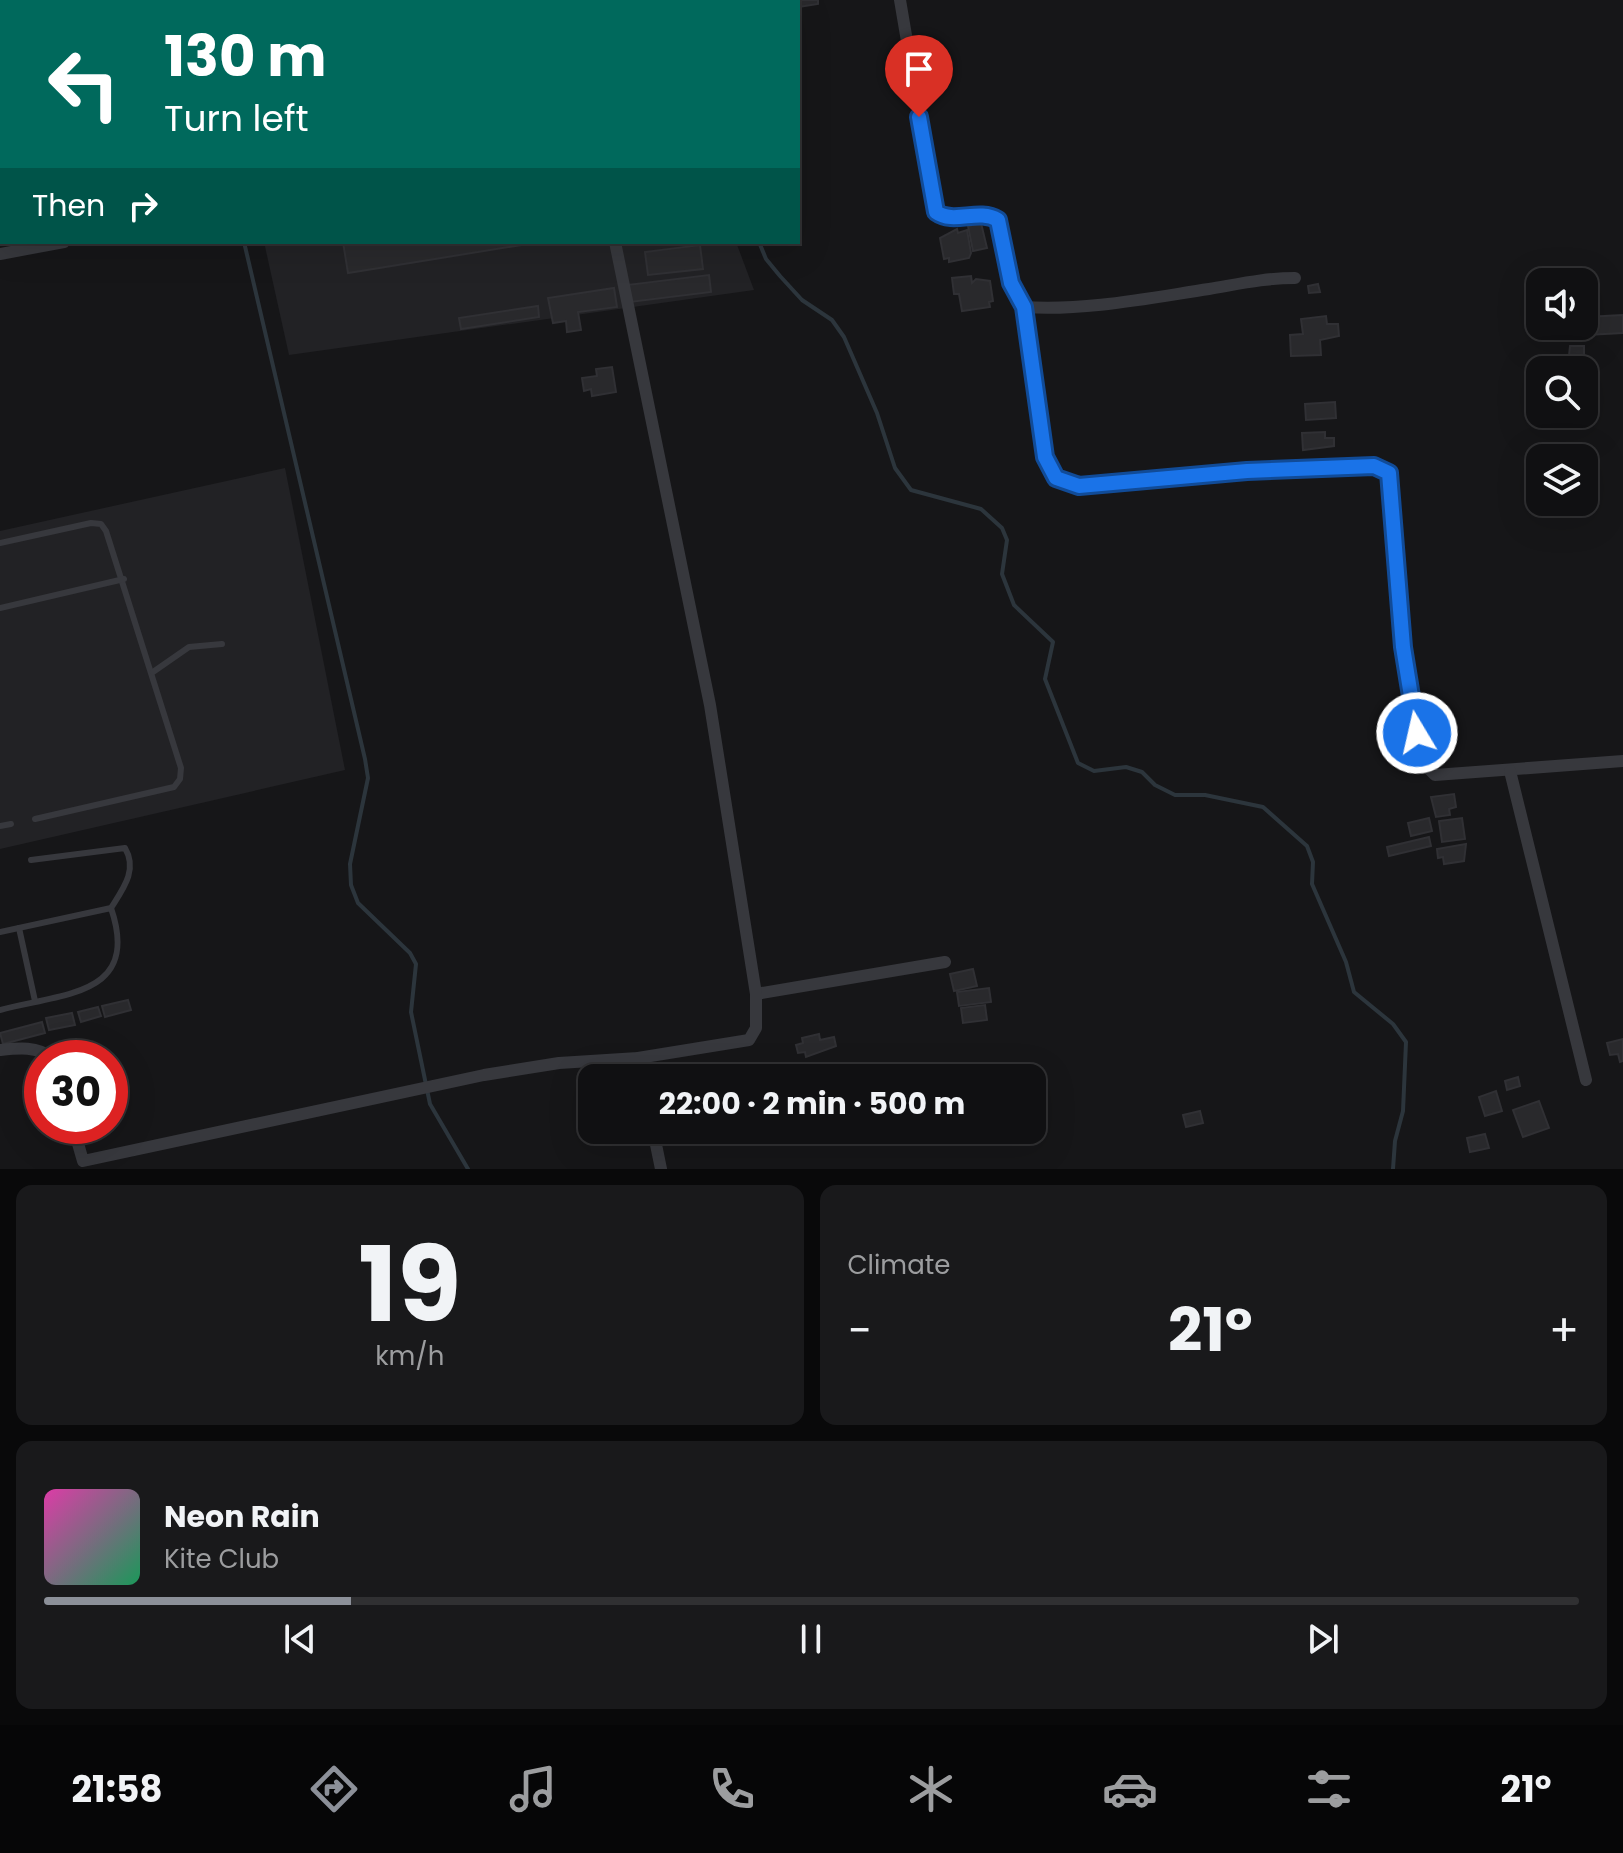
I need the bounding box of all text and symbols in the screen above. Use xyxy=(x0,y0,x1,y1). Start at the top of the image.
text: 130 m xyxy=(164,17,327,96)
icon: left xyxy=(32,32,136,136)
pin xyxy=(885,35,953,117)
icon: arrive xyxy=(897,47,941,91)
text: Turn left xyxy=(164,93,309,144)
text: Then xyxy=(32,184,105,227)
icon: right xyxy=(121,184,165,228)
map controls xyxy=(1526,268,1598,516)
button: sound xyxy=(1526,268,1598,340)
button: search xyxy=(1526,356,1598,428)
button: layers xyxy=(1526,444,1598,516)
position arrow xyxy=(1375,691,1459,775)
speed limit sign: 30 xyxy=(24,1040,128,1144)
text: 22:00 · 2 min · 500 m xyxy=(659,1082,965,1125)
text: 19 xyxy=(358,1212,461,1357)
text: Climate xyxy=(848,1247,950,1283)
text: 21° xyxy=(1168,1288,1253,1372)
text: − xyxy=(848,1300,872,1361)
text: + xyxy=(1549,1300,1579,1361)
text: km/h xyxy=(375,1338,444,1374)
text: Neon Rain xyxy=(164,1495,320,1538)
text: Kite Club xyxy=(164,1541,279,1577)
icon: previous xyxy=(278,1617,322,1661)
icon: pause xyxy=(789,1617,833,1661)
icon: next xyxy=(1301,1617,1345,1661)
icon: directions xyxy=(306,1761,362,1817)
icon: music xyxy=(505,1761,561,1817)
icon: phone xyxy=(704,1761,760,1817)
icon: climate xyxy=(903,1761,959,1817)
icon: car xyxy=(1102,1761,1158,1817)
icon: filters xyxy=(1301,1761,1357,1817)
text: 21:58 xyxy=(72,1764,163,1815)
text: 21° xyxy=(1501,1764,1551,1815)

